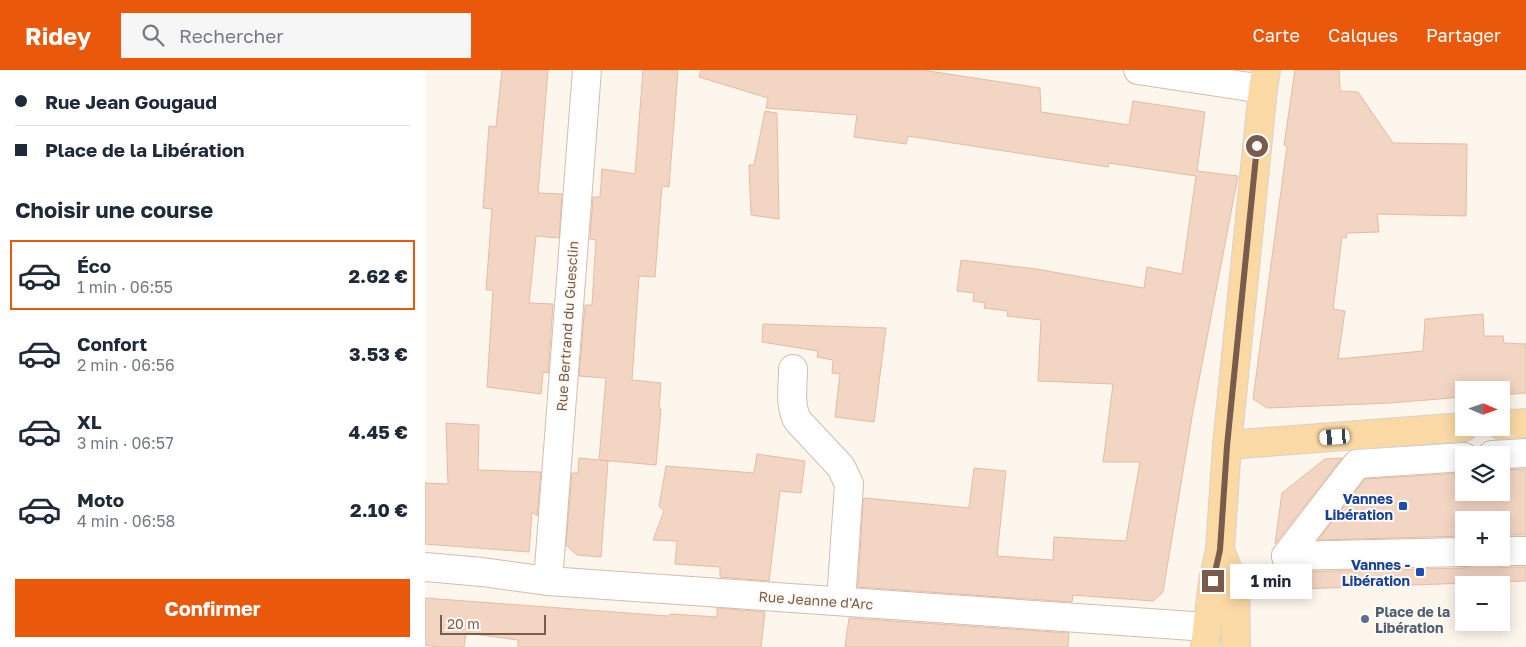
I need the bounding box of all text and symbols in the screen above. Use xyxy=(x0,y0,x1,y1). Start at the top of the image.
search box xyxy=(121,13,471,58)
text: Ridey xyxy=(25,21,91,50)
icon: search xyxy=(139,21,167,49)
text: Rechercher xyxy=(179,24,284,47)
text: Carte xyxy=(1253,24,1300,46)
text: Calques xyxy=(1328,24,1398,46)
text: Partager xyxy=(1426,24,1501,46)
text: Rue Jean Gougaud xyxy=(45,90,217,113)
route start xyxy=(1246,135,1268,157)
text: Place de la Libération xyxy=(45,138,245,161)
text: Choisir une course xyxy=(15,196,213,223)
street label: Rue Bertrand du Guesclin xyxy=(553,240,581,412)
icon: car xyxy=(17,253,62,298)
text: Éco xyxy=(77,254,111,277)
text: 2.62 € xyxy=(349,264,408,287)
text: 1 min · 06:55 xyxy=(77,277,173,297)
icon: car xyxy=(17,331,62,376)
text: Confort xyxy=(77,332,147,355)
text: 3.53 € xyxy=(349,342,408,365)
text: 2 min · 06:56 xyxy=(77,355,175,375)
north arrow xyxy=(1455,381,1510,436)
map controls xyxy=(1455,381,1510,631)
icon: car xyxy=(17,409,62,454)
text: XL xyxy=(77,410,102,433)
text: 4.45 € xyxy=(348,420,408,443)
car xyxy=(1319,428,1350,446)
text: 3 min · 06:57 xyxy=(77,433,174,453)
button: layers xyxy=(1455,446,1510,501)
icon: car xyxy=(17,487,62,532)
text: Moto xyxy=(77,488,124,511)
place label: Vannes Libération xyxy=(1325,490,1393,523)
text: 2.10 € xyxy=(350,498,408,521)
marker: Vannes Libération xyxy=(1397,500,1409,512)
text: 4 min · 06:58 xyxy=(77,511,175,531)
button: + xyxy=(1455,511,1510,566)
place label: Vannes - Libération xyxy=(1342,556,1410,589)
callout: 1 min xyxy=(1231,564,1313,598)
marker: Vannes - Libération xyxy=(1414,566,1426,578)
route end xyxy=(1202,570,1224,592)
text: 1 min xyxy=(1251,571,1291,591)
button: − xyxy=(1455,576,1510,631)
button: Confirmer xyxy=(15,579,410,637)
street label: Rue Jeanne d'Arc xyxy=(758,588,874,613)
place label: Place de la Libération xyxy=(1375,603,1450,636)
scale bar xyxy=(440,612,546,635)
marker: Place de la Libération xyxy=(1359,613,1371,625)
text: 20 m xyxy=(447,615,480,632)

